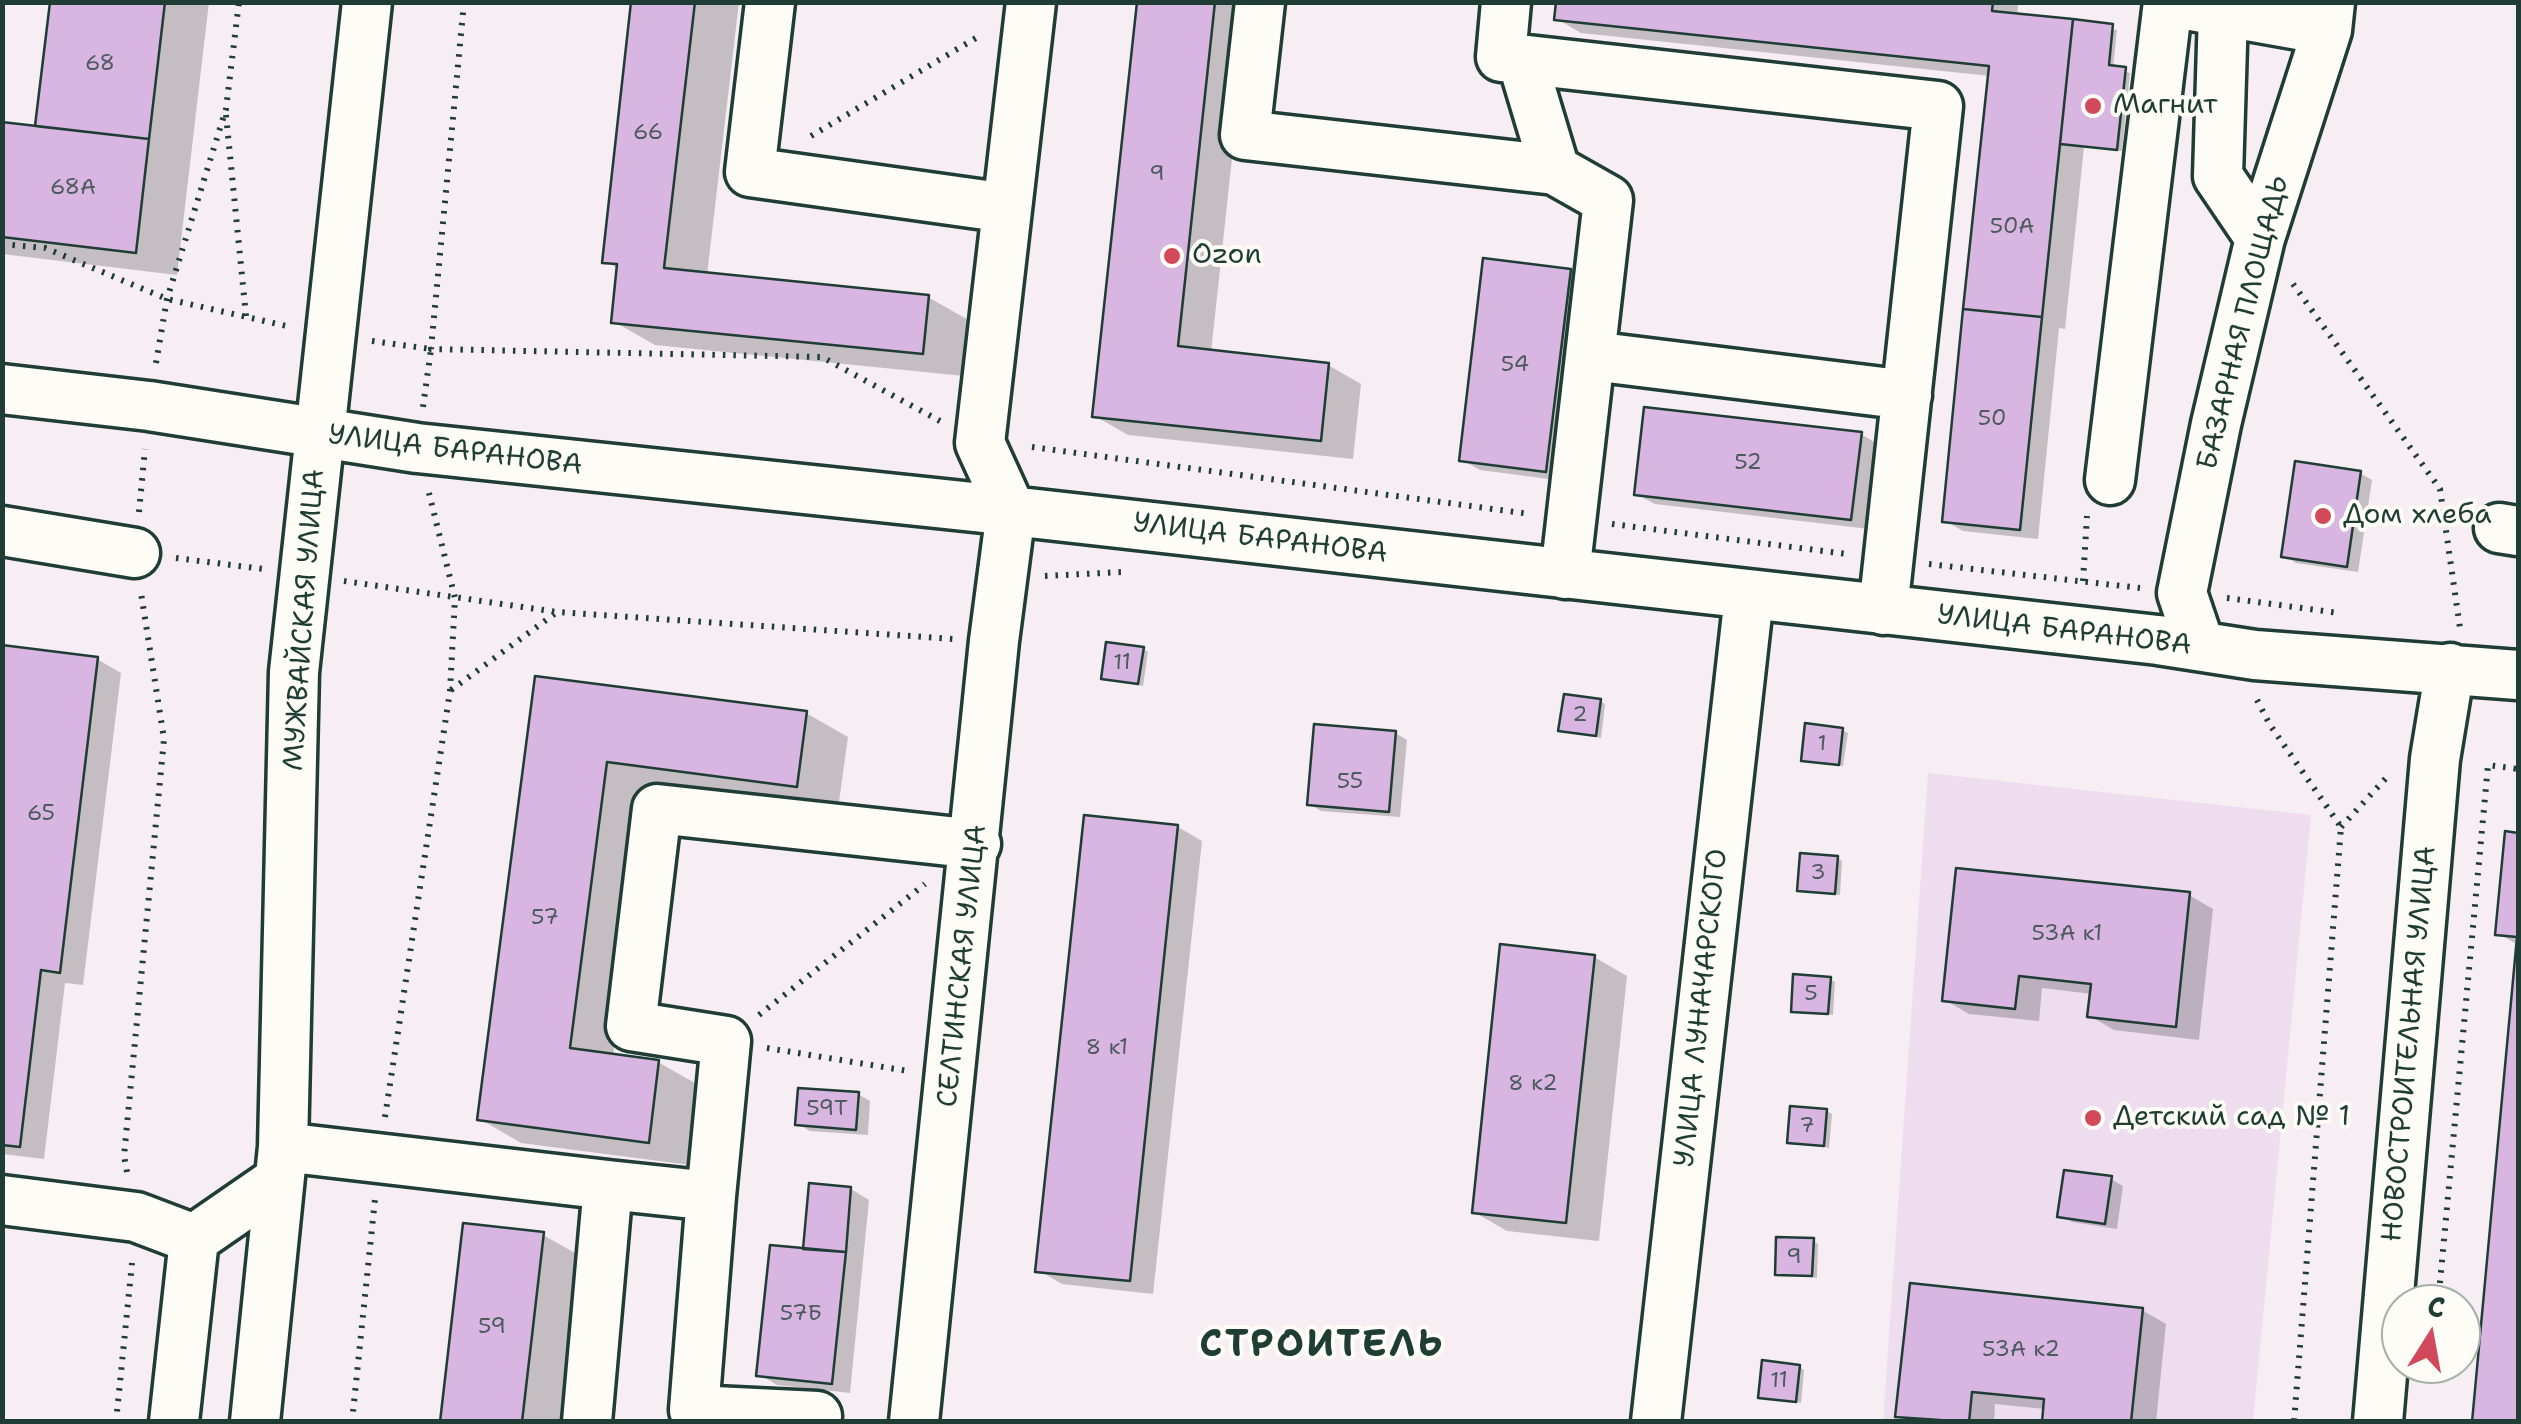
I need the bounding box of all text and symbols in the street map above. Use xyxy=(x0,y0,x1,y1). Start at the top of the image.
house number: 68 xyxy=(85,51,115,77)
place label: Магнит xyxy=(2113,89,2217,123)
marker: Магнит xyxy=(2082,95,2104,117)
house number: 66 xyxy=(633,120,663,146)
house number: 9 xyxy=(1149,161,1165,187)
street label: БАЗАРНАЯ ПЛОЩАДЬ xyxy=(2191,173,2297,473)
house number: 68А xyxy=(50,175,96,201)
house number: 50А xyxy=(1990,214,2034,240)
place label: Ozon xyxy=(1192,239,1262,273)
marker: Ozon xyxy=(1161,245,1183,267)
house number: 54 xyxy=(1501,352,1529,378)
house number: 50 xyxy=(1978,406,2006,432)
street label: УЛИЦА БАРАНОВА xyxy=(326,419,584,483)
house number: 52 xyxy=(1734,450,1762,476)
street label: МУЖВАЙСКАЯ УЛИЦА xyxy=(278,468,332,772)
place label: Дом хлеба xyxy=(2343,499,2492,533)
marker: Дом хлеба xyxy=(2312,505,2334,527)
street label: УЛИЦА БАРАНОВА xyxy=(1131,507,1389,571)
street label: УЛИЦА БАРАНОВА xyxy=(1935,599,2193,663)
house number: 11 xyxy=(1113,650,1131,676)
house number: 2 xyxy=(1572,702,1588,728)
house number: 1 xyxy=(1817,731,1827,757)
house number: 55 xyxy=(1337,769,1363,795)
house number: 65 xyxy=(27,801,55,827)
street label: СЕЛТИНСКАЯ УЛИЦА xyxy=(931,823,995,1109)
street label: НОВОСТРОИТЕЛЬНАЯ УЛИЦА xyxy=(2376,845,2444,1243)
street label: УЛИЦА ЛУНАЧАРСКОГО xyxy=(1669,847,1735,1169)
house number: 3 xyxy=(1810,860,1826,886)
house number: 57 xyxy=(531,905,559,931)
house number: 53А к1 xyxy=(2032,921,2102,947)
house number: 5 xyxy=(1804,981,1818,1007)
house number: 8 к1 xyxy=(1086,1035,1128,1061)
house number: 8 к2 xyxy=(1508,1071,1558,1097)
house number: 59Т xyxy=(806,1096,848,1122)
place label: Детский сад № 1 xyxy=(2113,1101,2350,1135)
marker: Детский сад № 1 xyxy=(2082,1107,2104,1129)
house number: 7 xyxy=(1799,1113,1815,1139)
house number: 9 xyxy=(1786,1244,1802,1270)
north arrow xyxy=(2381,1284,2481,1384)
text: С xyxy=(2424,1286,2448,1327)
house number: 57Б xyxy=(780,1301,822,1327)
house number: 59 xyxy=(478,1314,506,1340)
district label: СТРОИТЕЛЬ xyxy=(1199,1323,1445,1369)
house number: 53А к2 xyxy=(1982,1337,2060,1363)
house number: 11 xyxy=(1770,1368,1788,1394)

